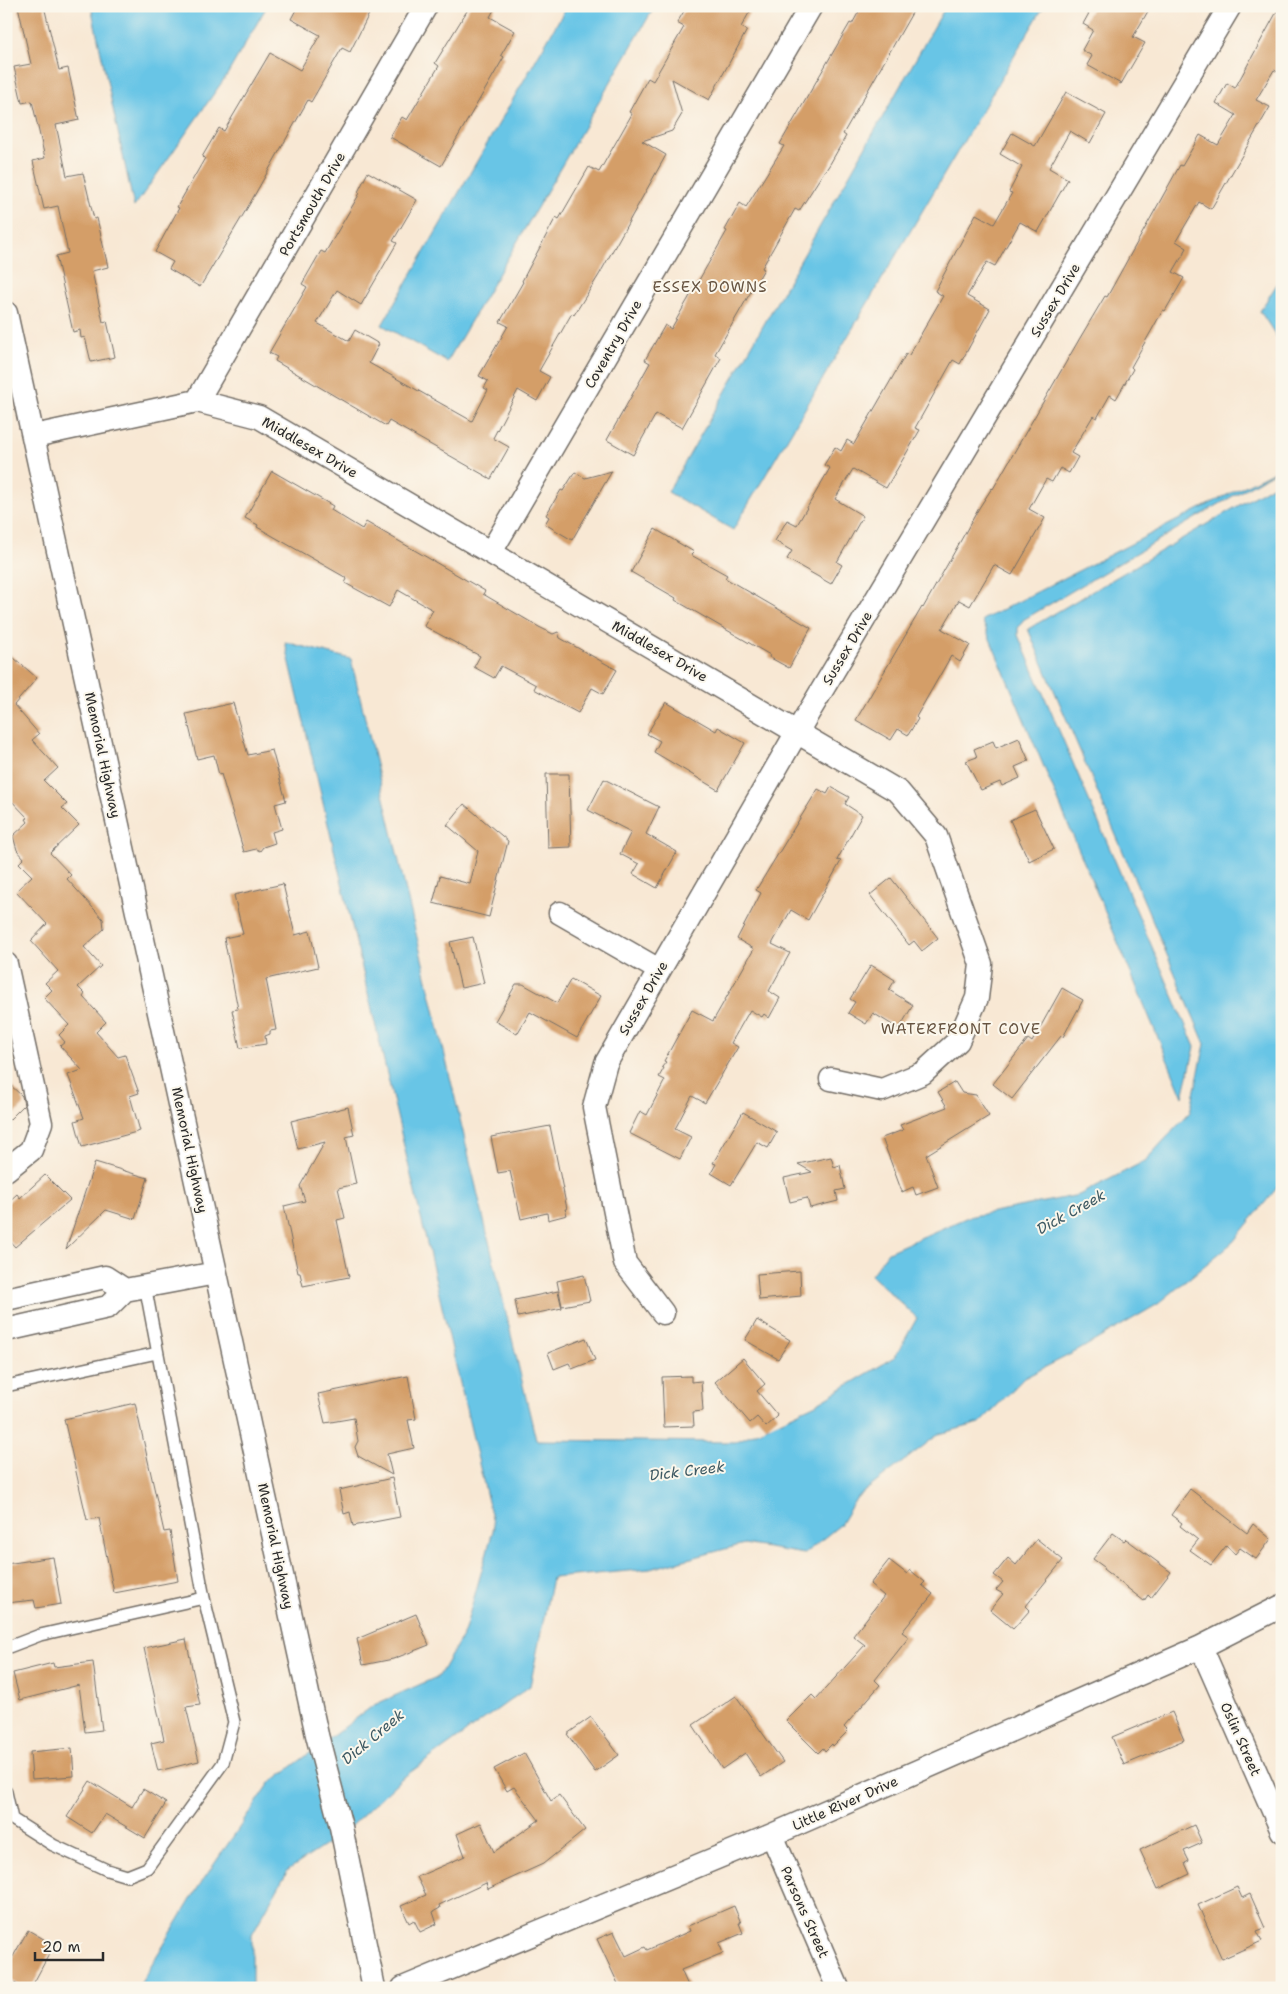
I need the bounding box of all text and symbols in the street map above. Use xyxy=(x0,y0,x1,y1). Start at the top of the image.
street label: Portsmouth Drive xyxy=(275,149,349,259)
street label: Sussex Drive xyxy=(1026,260,1084,340)
district label: ESSEX DOWNS xyxy=(652,277,768,297)
street label: Coventry Drive xyxy=(580,296,646,392)
street label: Middlesex Drive xyxy=(259,412,361,482)
street label: Sussex Drive xyxy=(818,608,876,688)
street label: Middlesex Drive xyxy=(609,616,711,686)
street label: Memorial Highway xyxy=(81,690,125,820)
street label: Sussex Drive xyxy=(614,957,672,1038)
district label: WATERFRONT COVE xyxy=(881,1019,1041,1039)
street label: Memorial Highway xyxy=(168,1085,212,1215)
water label: Dick Creek xyxy=(1033,1185,1109,1239)
water label: Dick Creek xyxy=(648,1456,726,1486)
street label: Memorial Highway xyxy=(254,1481,298,1611)
street label: Oslin Street xyxy=(1217,1699,1265,1779)
water label: Dick Creek xyxy=(337,1705,409,1769)
street label: Little River Drive xyxy=(789,1772,901,1834)
street label: Parsons Street xyxy=(777,1863,833,1961)
scale bar xyxy=(35,1929,102,1961)
text: 20 m xyxy=(42,1937,81,1957)

